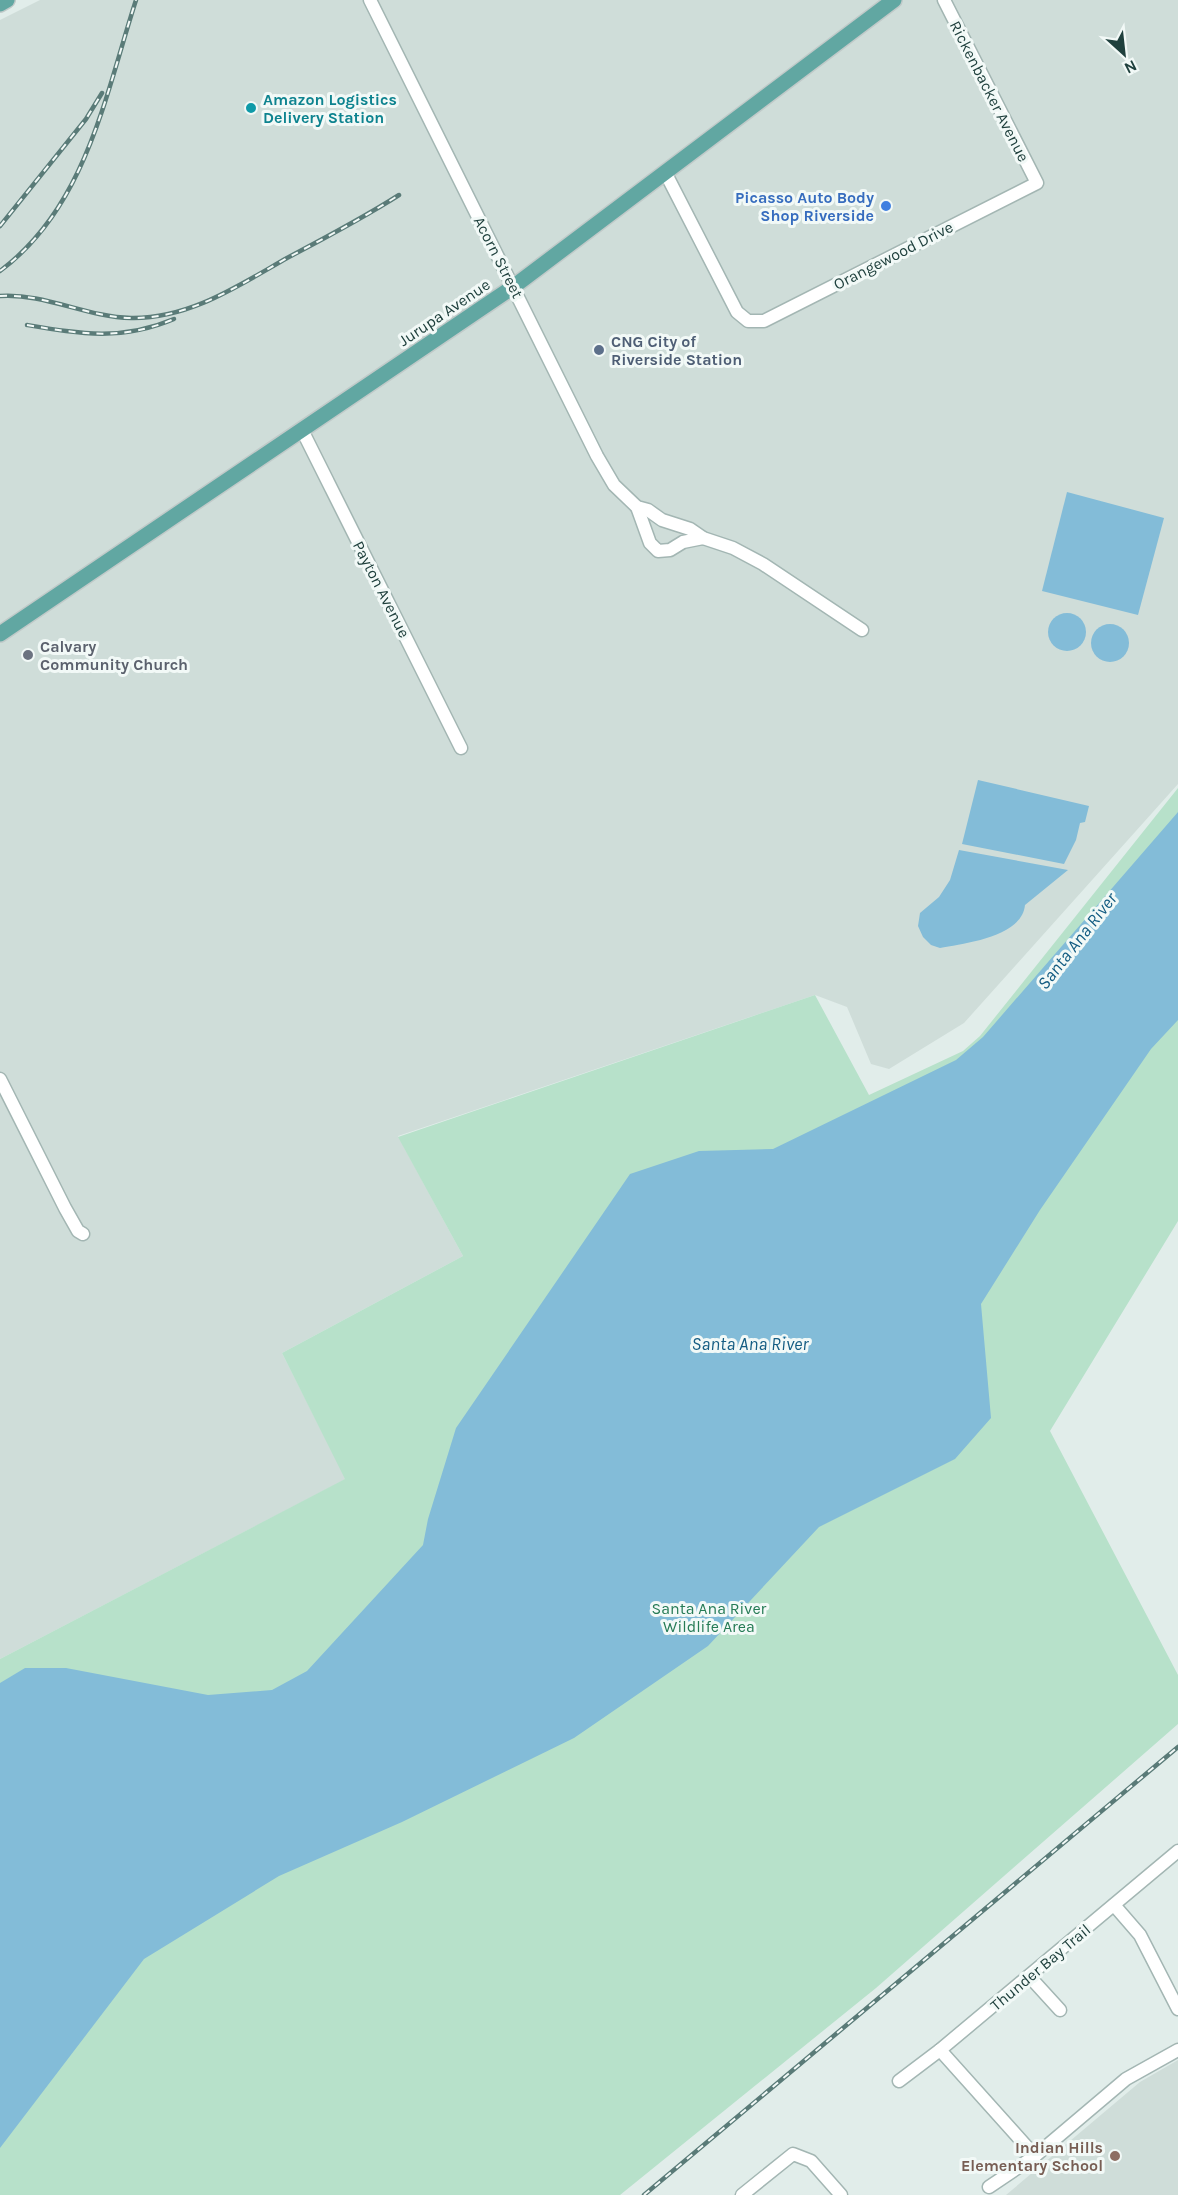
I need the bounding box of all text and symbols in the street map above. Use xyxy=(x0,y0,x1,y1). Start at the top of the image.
street label: Rickenbacker Avenue xyxy=(946,18,1033,165)
north arrow xyxy=(1094,24,1154,84)
text: N xyxy=(1121,56,1140,78)
place label: Amazon Logistics Delivery Station xyxy=(263,90,397,127)
marker: Amazon Logistics Delivery Station xyxy=(244,101,258,115)
place label: Picasso Auto Body Shop Riverside xyxy=(735,188,874,225)
marker: Picasso Auto Body Shop Riverside xyxy=(879,199,893,213)
street label: Acorn Street xyxy=(470,213,527,301)
street label: Orangewood Drive xyxy=(830,217,956,294)
street label: Jurupa Avenue xyxy=(395,275,494,350)
place label: CNG City of Riverside Station xyxy=(611,332,742,369)
marker: CNG City of Riverside Station xyxy=(592,343,606,357)
street label: Payton Avenue xyxy=(349,538,414,641)
place label: Calvary Community Church xyxy=(40,637,188,674)
marker: Calvary Community Church xyxy=(21,648,35,662)
water label: Santa Ana River xyxy=(1032,887,1122,994)
water label: Santa Ana River xyxy=(691,1333,809,1355)
park label: Santa Ana River Wildlife Area xyxy=(652,1599,767,1636)
street label: Thunder Bay Trail xyxy=(986,1920,1094,2015)
place label: Indian Hills Elementary School xyxy=(961,2138,1103,2175)
marker: Indian Hills Elementary School xyxy=(1108,2149,1122,2163)

